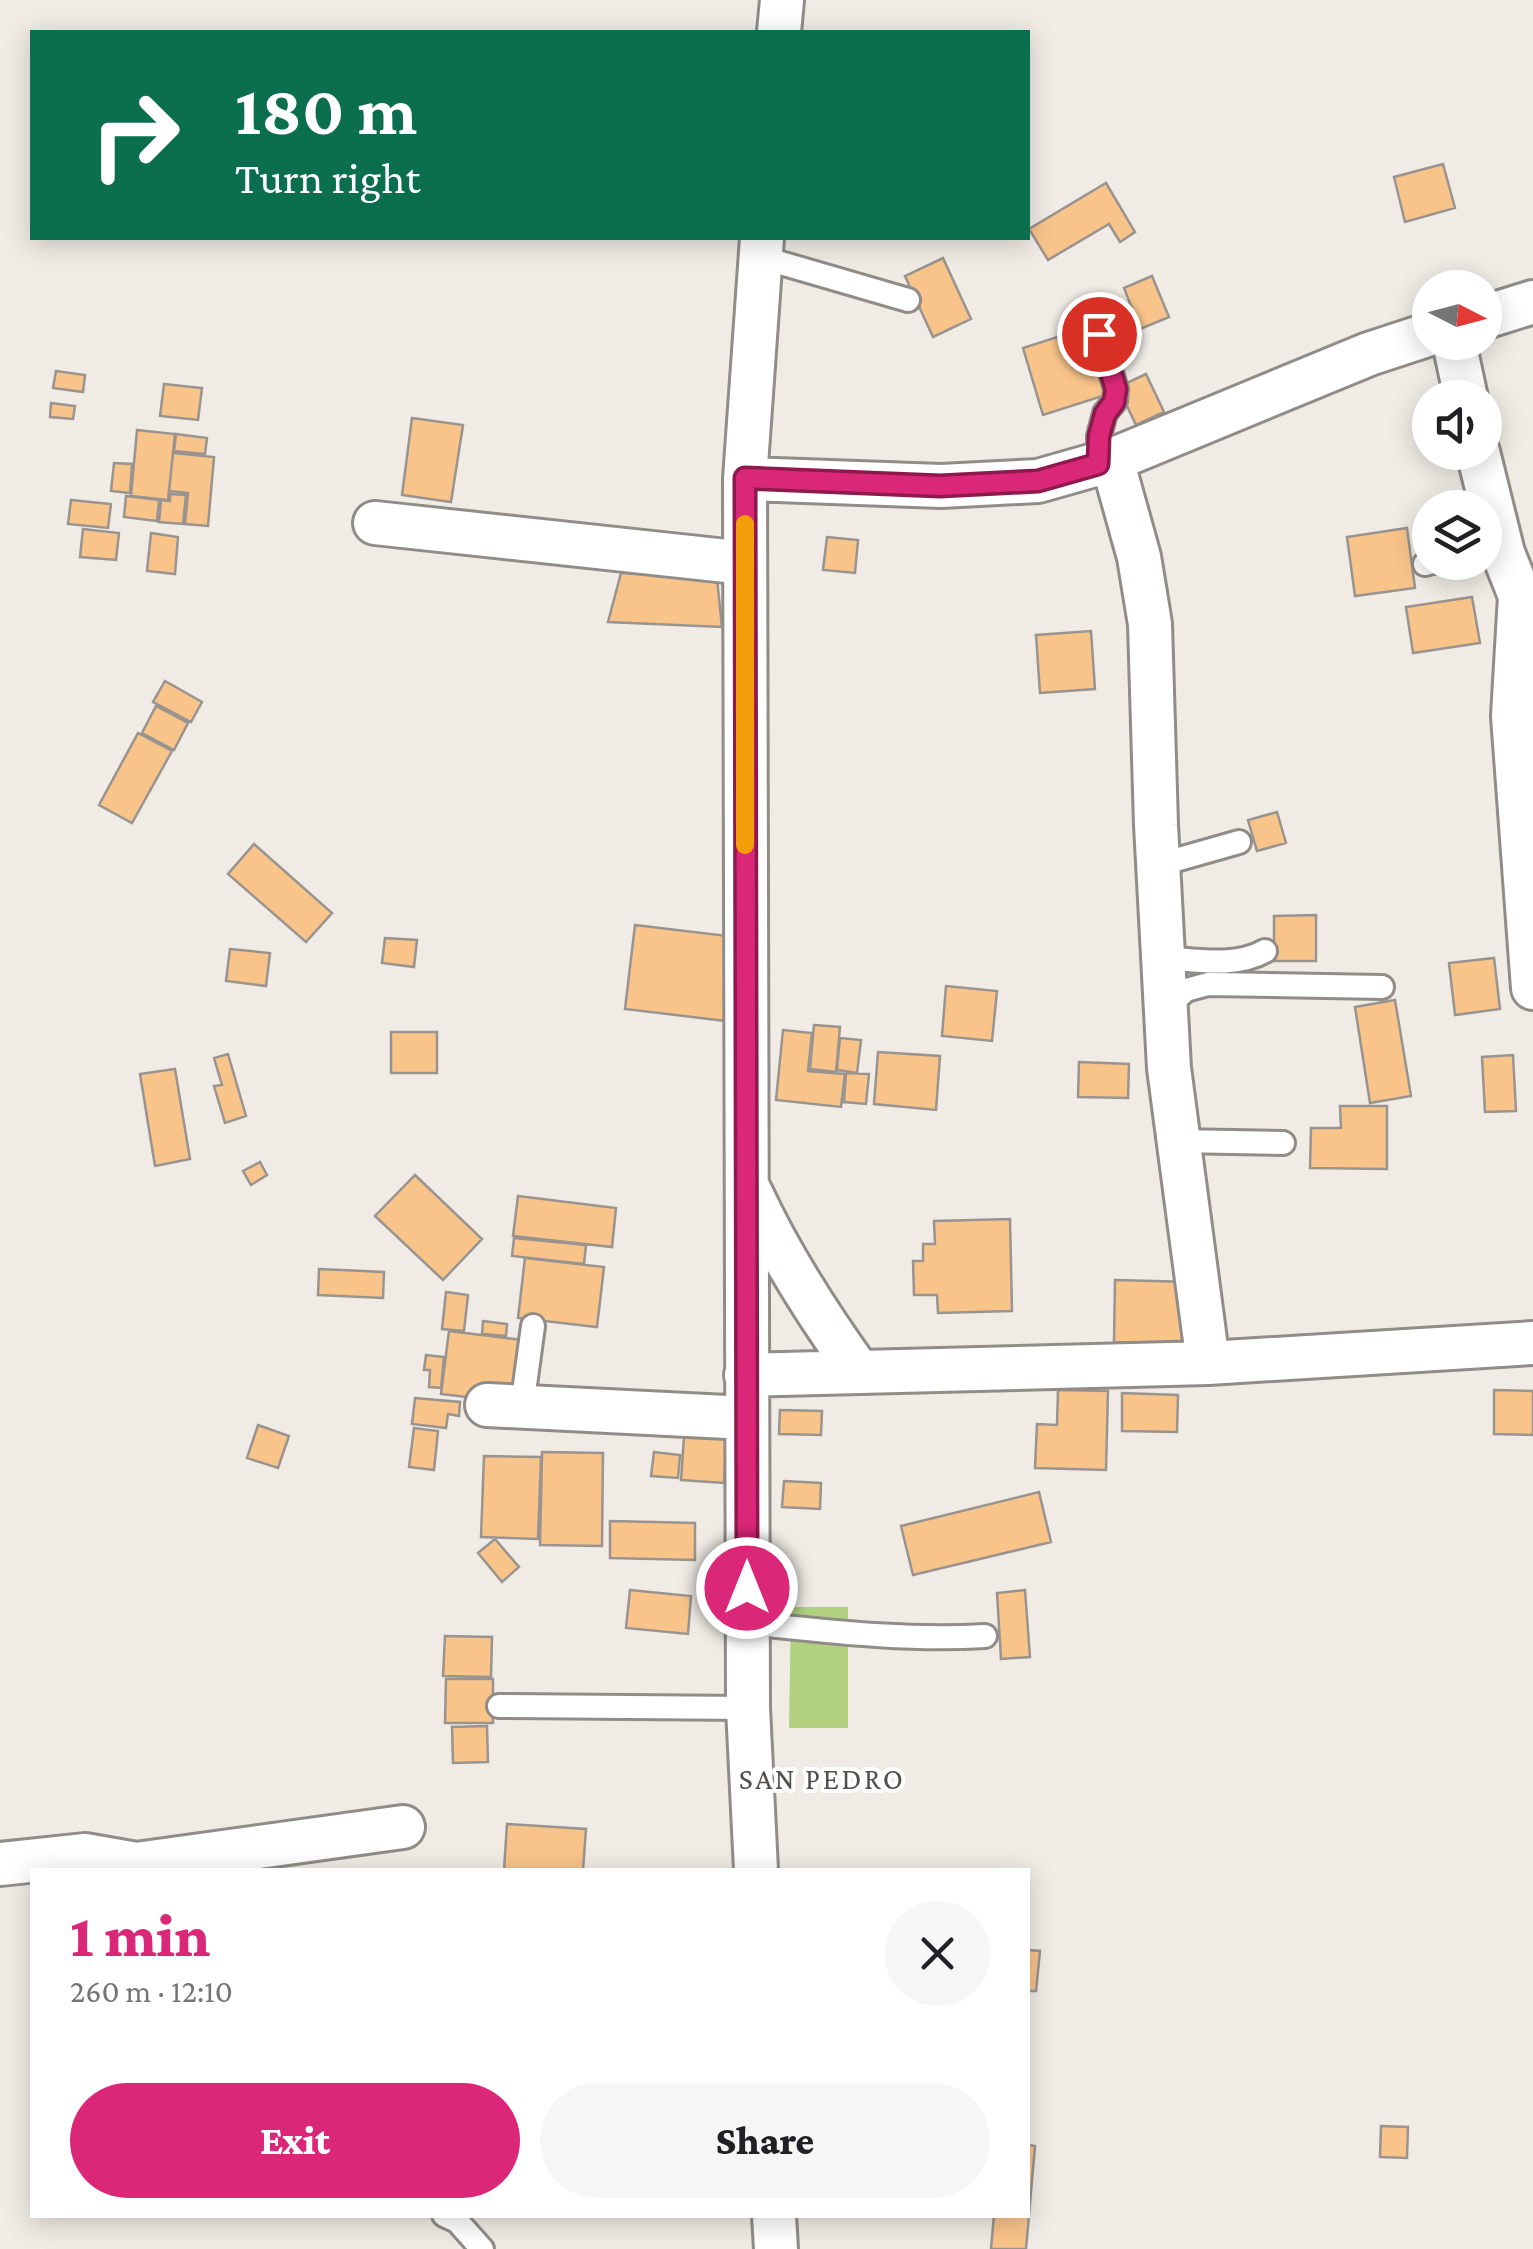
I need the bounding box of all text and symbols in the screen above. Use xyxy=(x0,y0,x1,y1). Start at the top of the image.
icon: right xyxy=(70,70,200,200)
text: 180 m xyxy=(235,71,417,149)
text: Turn right xyxy=(235,153,420,203)
north arrow xyxy=(1412,270,1502,360)
map controls xyxy=(1412,270,1502,580)
pin xyxy=(1057,292,1142,377)
icon: arrive xyxy=(1072,307,1127,362)
button: sound xyxy=(1412,380,1502,470)
button: layers xyxy=(1412,490,1502,580)
position arrow xyxy=(695,1536,799,1640)
district label: SAN PEDRO xyxy=(739,1762,905,1795)
button: close xyxy=(885,1901,990,2006)
text: 1 min xyxy=(70,1902,210,1969)
text: 260 m · 12:10 xyxy=(70,1973,233,2009)
button: Exit xyxy=(70,2083,520,2198)
button: Share xyxy=(540,2083,990,2198)

